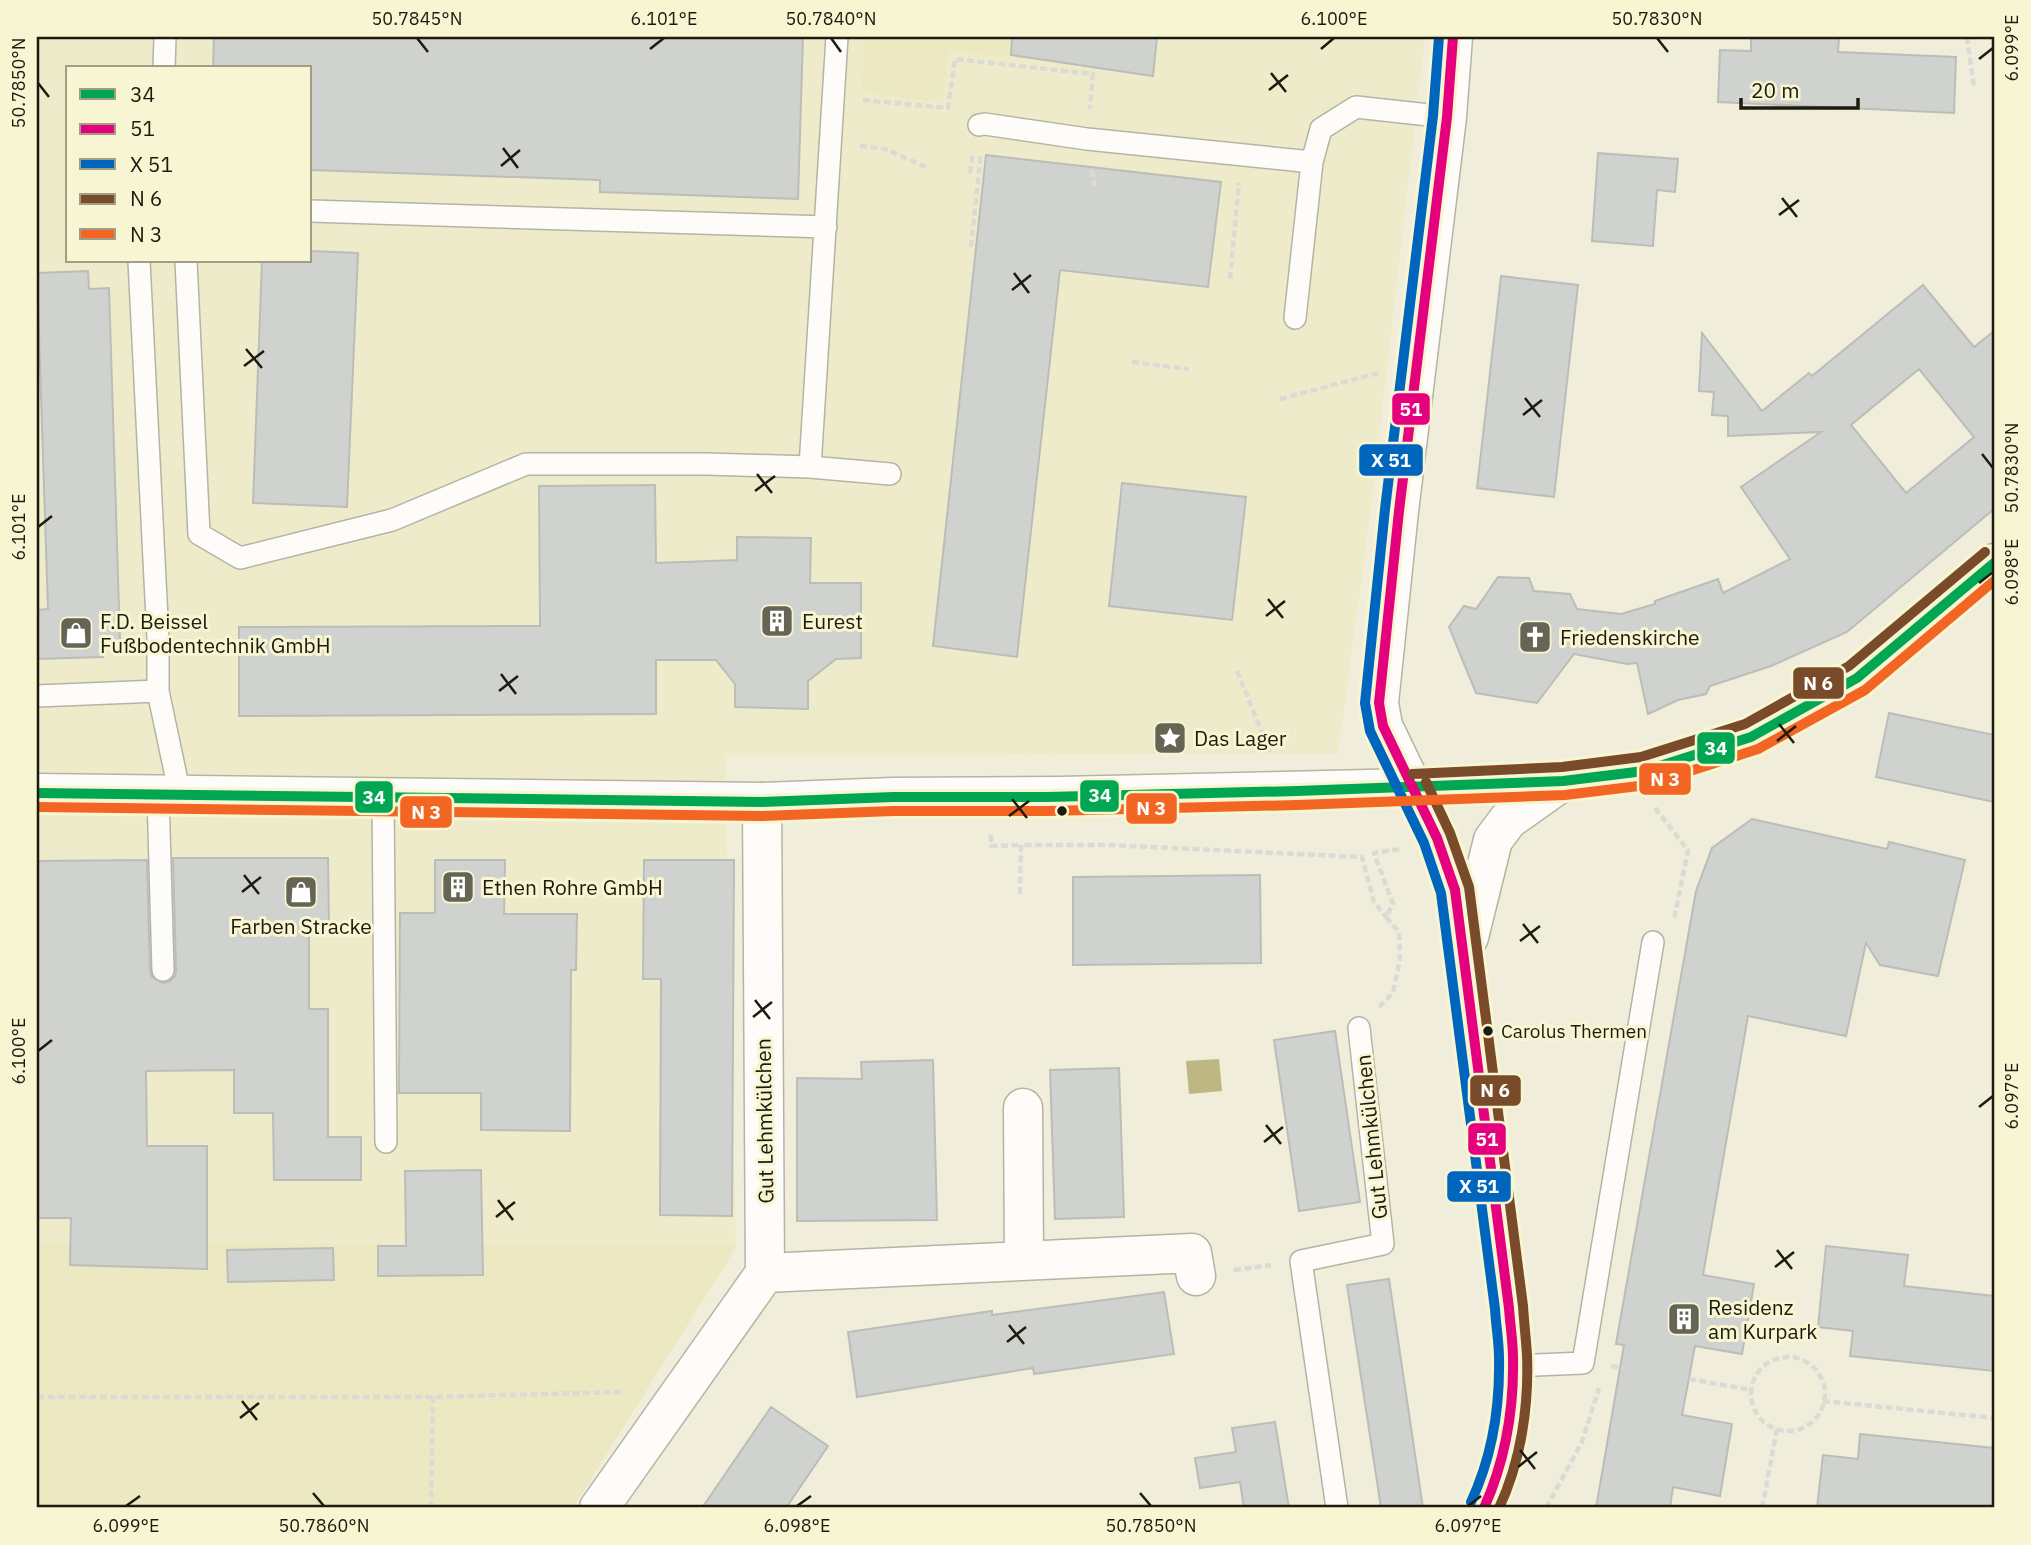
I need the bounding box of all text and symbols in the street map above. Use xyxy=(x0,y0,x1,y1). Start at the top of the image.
text: 50.7845°N xyxy=(372,7,462,30)
text: 6.101°E xyxy=(630,7,698,30)
text: 50.7840°N xyxy=(786,7,876,30)
text: 6.100°E xyxy=(1300,7,1368,30)
text: 50.7830°N xyxy=(1612,7,1702,30)
text: 6.099°E xyxy=(2000,14,2023,82)
text: 50.7850°N xyxy=(7,38,30,128)
legend xyxy=(66,66,312,262)
scale bar xyxy=(1741,66,1858,110)
text: 20 m xyxy=(1751,76,1800,104)
text: 34 xyxy=(130,80,155,108)
text: 51 xyxy=(130,114,155,142)
text: X 51 xyxy=(130,150,173,178)
text: N 6 xyxy=(130,184,162,212)
text: N 3 xyxy=(130,220,162,248)
line badge: 51 xyxy=(1391,392,1431,426)
text: 51 xyxy=(1400,397,1423,421)
text: 50.7830°N xyxy=(2000,423,2023,513)
line badge: X 51 xyxy=(1358,443,1424,477)
text: X 51 xyxy=(1371,448,1412,472)
text: 6.101°E xyxy=(7,493,30,561)
text: 6.098°E xyxy=(2000,538,2023,606)
building icon: Eurest xyxy=(758,602,796,640)
place label: F.D. Beissel Fußbodentechnik GmbH xyxy=(100,607,331,659)
place label: Eurest xyxy=(802,607,863,635)
shop icon: F.D. Beissel Fußbodentechnik GmbH xyxy=(57,614,95,652)
church icon: Friedenskirche xyxy=(1516,618,1554,656)
place label: Friedenskirche xyxy=(1560,623,1700,651)
line badge: N 6 xyxy=(1792,666,1845,700)
text: N 6 xyxy=(1803,671,1833,695)
place icon: Das Lager xyxy=(1151,719,1189,757)
place label: Das Lager xyxy=(1194,724,1287,752)
line badge: 34 xyxy=(1696,731,1736,765)
text: 34 xyxy=(1705,736,1727,760)
line badge: N 3 xyxy=(1638,762,1692,796)
text: N 3 xyxy=(1650,767,1680,791)
line badge: 34 xyxy=(1079,779,1120,813)
line badge: 34 xyxy=(354,780,394,814)
text: 34 xyxy=(1089,783,1111,807)
text: 34 xyxy=(363,785,385,809)
line badge: N 3 xyxy=(1125,792,1178,825)
line badge: N 3 xyxy=(399,795,453,829)
text: N 3 xyxy=(1136,796,1166,820)
text: N 3 xyxy=(411,800,441,824)
unlabelled marker xyxy=(1055,804,1069,818)
building icon: Ethen Rohre GmbH xyxy=(439,868,477,906)
shop icon: Farben Stracke xyxy=(282,873,320,911)
place label: Ethen Rohre GmbH xyxy=(482,873,663,901)
place label: Farben Stracke xyxy=(230,912,372,940)
text: 6.100°E xyxy=(7,1017,30,1085)
place label: Carolus Thermen xyxy=(1501,1019,1647,1043)
marker: Carolus Thermen xyxy=(1481,1024,1495,1038)
street label: Gut Lehmkülchen xyxy=(749,1038,779,1204)
street label: Gut Lehmkülchen xyxy=(1348,1053,1394,1221)
text: 6.097°E xyxy=(2000,1062,2023,1130)
line badge: N 6 xyxy=(1469,1074,1522,1107)
text: N 6 xyxy=(1480,1078,1510,1102)
line badge: 51 xyxy=(1467,1122,1507,1156)
text: 51 xyxy=(1476,1127,1499,1151)
line badge: X 51 xyxy=(1446,1170,1512,1203)
text: X 51 xyxy=(1459,1174,1500,1198)
place label: Residenz am Kurpark xyxy=(1708,1293,1817,1345)
building icon: Residenz am Kurpark xyxy=(1665,1300,1703,1338)
text: 6.099°E xyxy=(92,1514,160,1537)
text: 50.7860°N xyxy=(279,1514,369,1537)
text: 6.098°E xyxy=(763,1514,831,1537)
text: 50.7850°N xyxy=(1106,1514,1196,1537)
text: 6.097°E xyxy=(1434,1514,1502,1537)

